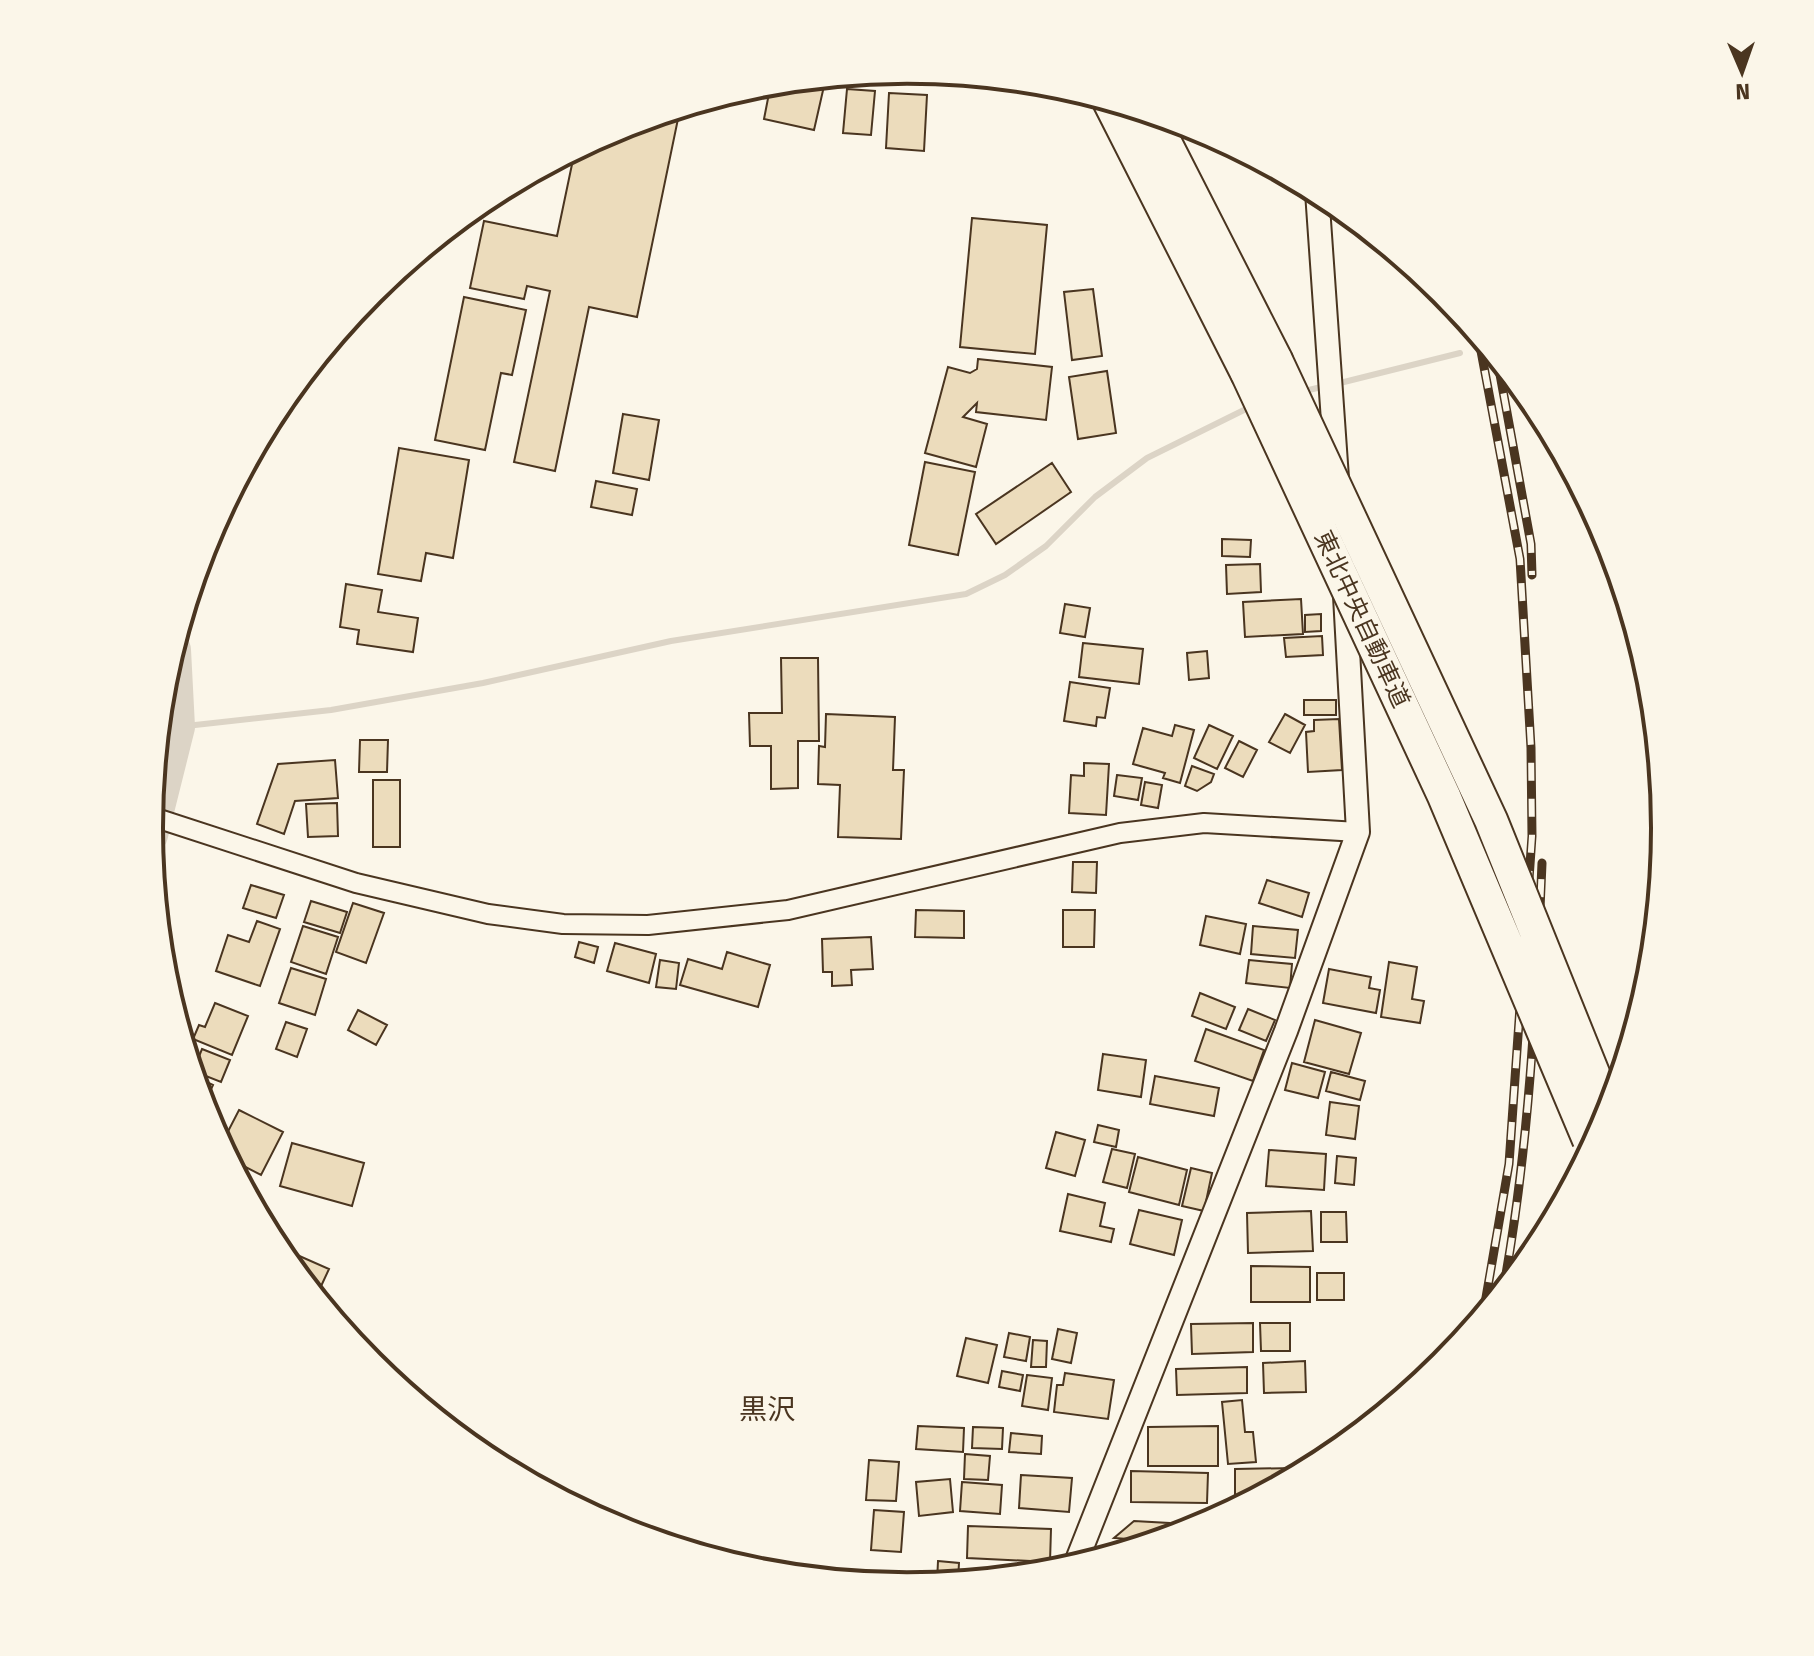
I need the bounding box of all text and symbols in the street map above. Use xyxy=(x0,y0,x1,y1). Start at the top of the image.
north arrow xyxy=(1702,32,1782,112)
text: N xyxy=(1735,78,1750,105)
street label: 東北中央自動車道 xyxy=(1309,526,1415,712)
district label: 黒沢 xyxy=(739,1393,795,1426)

